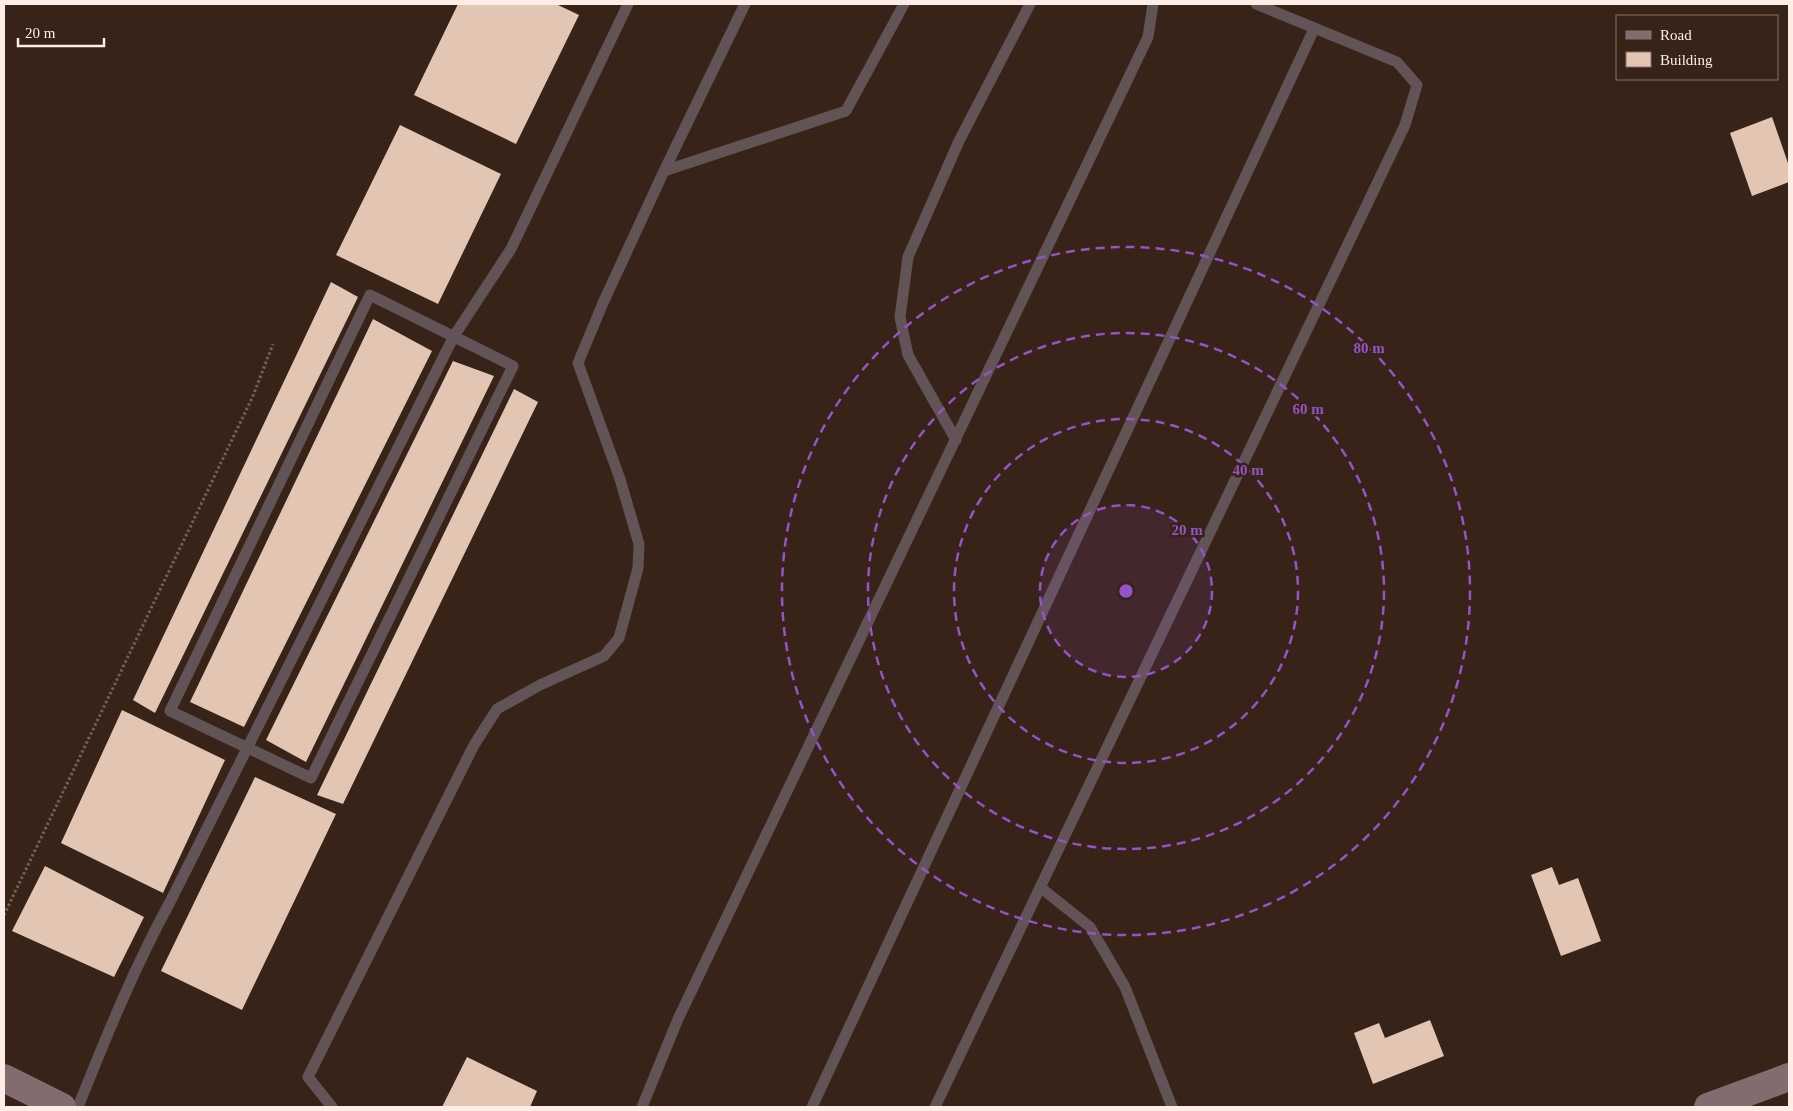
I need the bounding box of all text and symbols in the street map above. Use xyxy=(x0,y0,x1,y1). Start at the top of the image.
scale bar xyxy=(18,15,104,47)
legend xyxy=(1616,15,1778,80)
text: 20 m xyxy=(25,25,56,41)
text: Road xyxy=(1660,27,1692,43)
text: Building xyxy=(1660,52,1713,68)
text: 80 m xyxy=(1353,340,1385,356)
text: 60 m xyxy=(1292,401,1324,417)
text: 40 m xyxy=(1232,462,1264,478)
text: 20 m xyxy=(1171,522,1203,538)
centre of rings xyxy=(1117,582,1135,600)

